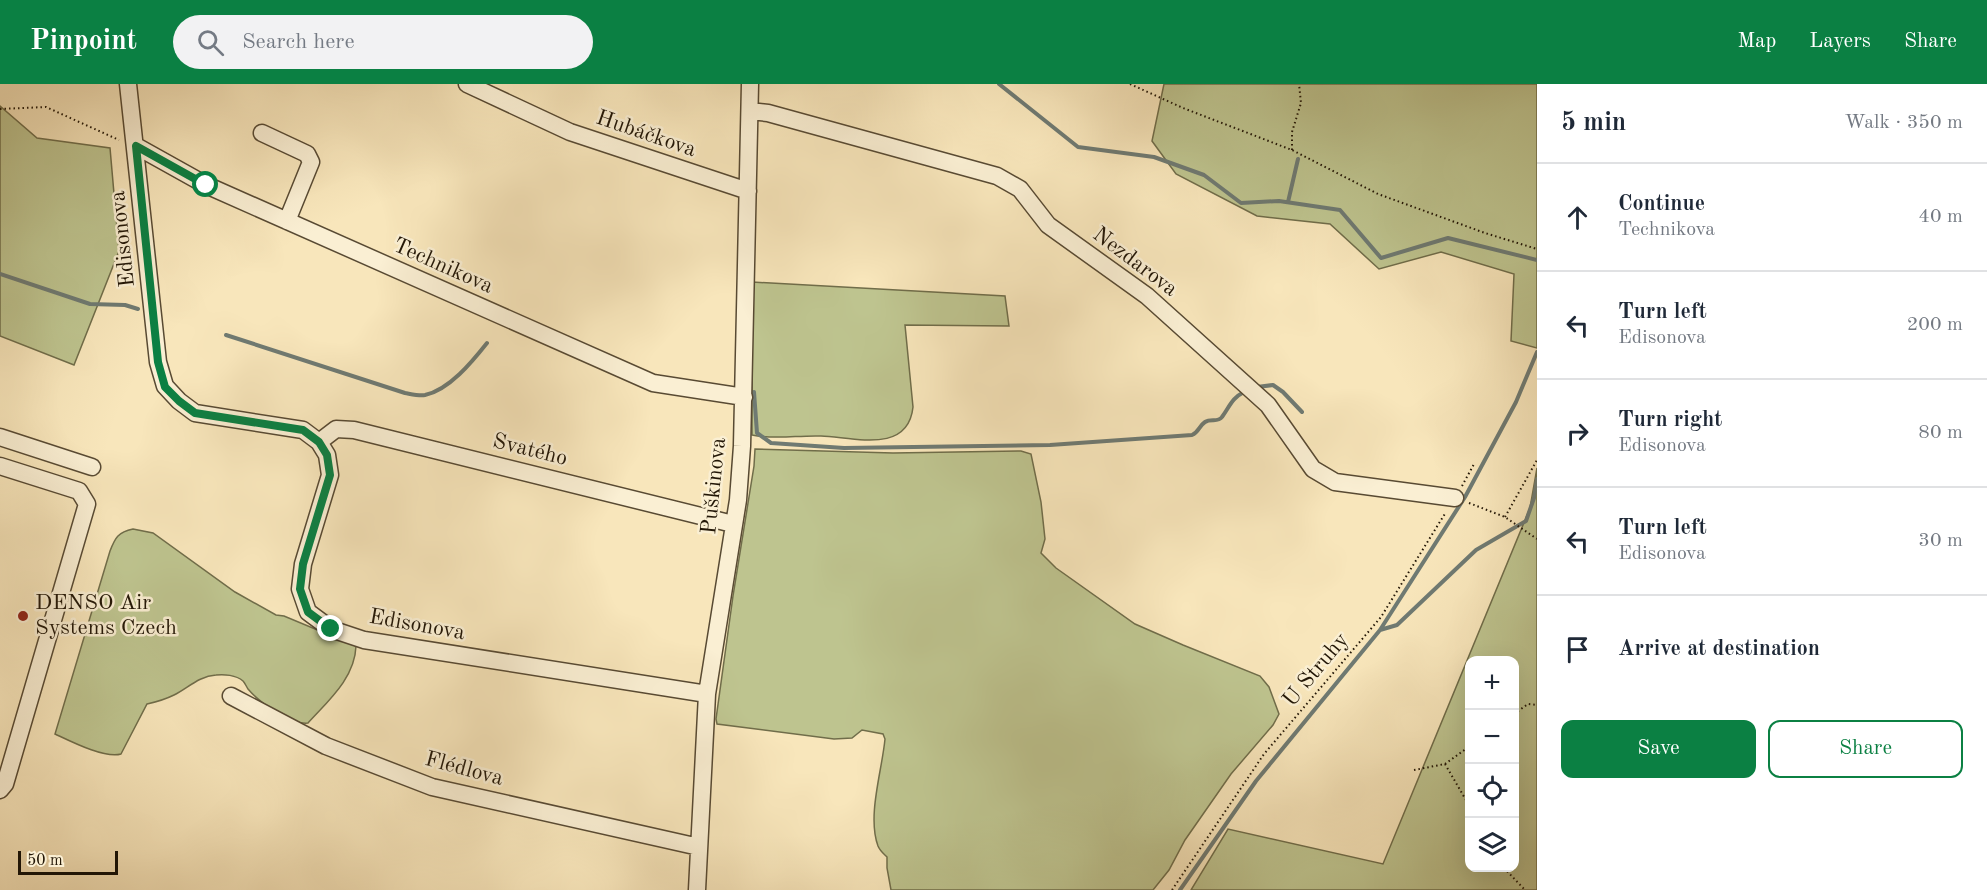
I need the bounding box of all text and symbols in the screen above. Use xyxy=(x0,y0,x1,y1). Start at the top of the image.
search box xyxy=(173,15,593,69)
icon: search xyxy=(194,26,227,59)
text: Pinpoint xyxy=(30,28,137,56)
text: Search here xyxy=(242,31,355,53)
text: Map xyxy=(1737,31,1776,52)
text: Layers xyxy=(1809,31,1871,52)
text: Share xyxy=(1904,31,1957,52)
street label: Hubáčkova xyxy=(593,107,699,161)
text: 5 min xyxy=(1561,110,1626,136)
text: Walk · 350 m xyxy=(1844,113,1963,133)
route start xyxy=(192,171,218,197)
street label: Edisonova xyxy=(107,190,139,288)
text: Continue xyxy=(1618,193,1705,215)
icon: ahead xyxy=(1561,201,1594,234)
text: 40 m xyxy=(1918,207,1963,227)
text: Technikova xyxy=(1618,220,1715,240)
street label: Nezdarova xyxy=(1088,223,1182,301)
street label: Technikova xyxy=(390,234,496,298)
text: Turn left xyxy=(1618,301,1707,323)
icon: left xyxy=(1561,309,1594,342)
text: 200 m xyxy=(1907,315,1963,335)
text: Edisonova xyxy=(1618,328,1706,348)
text: Turn right xyxy=(1618,409,1722,431)
icon: right xyxy=(1561,417,1594,450)
text: 80 m xyxy=(1918,423,1963,443)
street label: Svatého xyxy=(490,430,570,470)
street label: Puškinova xyxy=(698,436,730,536)
text: Edisonova xyxy=(1618,436,1706,456)
text: Turn left xyxy=(1618,517,1707,539)
icon: left xyxy=(1561,525,1594,558)
text: 30 m xyxy=(1918,531,1963,551)
text: Edisonova xyxy=(1618,544,1706,564)
place label: DENSO Air Systems Czech xyxy=(35,592,177,639)
street label: Edisonova xyxy=(367,606,467,644)
marker: DENSO Air Systems Czech xyxy=(16,609,30,623)
route end xyxy=(317,615,343,641)
street label: U Struhy xyxy=(1279,629,1353,711)
icon: arrive xyxy=(1561,633,1594,666)
text: Arrive at destination xyxy=(1618,638,1820,660)
map controls xyxy=(1465,656,1519,872)
button: + xyxy=(1465,656,1519,710)
button: − xyxy=(1465,710,1519,764)
button: Save xyxy=(1561,720,1756,778)
button: Share xyxy=(1768,720,1963,778)
street label: Flédlova xyxy=(422,748,506,790)
button: locate xyxy=(1465,764,1519,818)
button: layers xyxy=(1465,818,1519,872)
scale bar xyxy=(18,848,118,876)
text: 50 m xyxy=(27,853,63,869)

